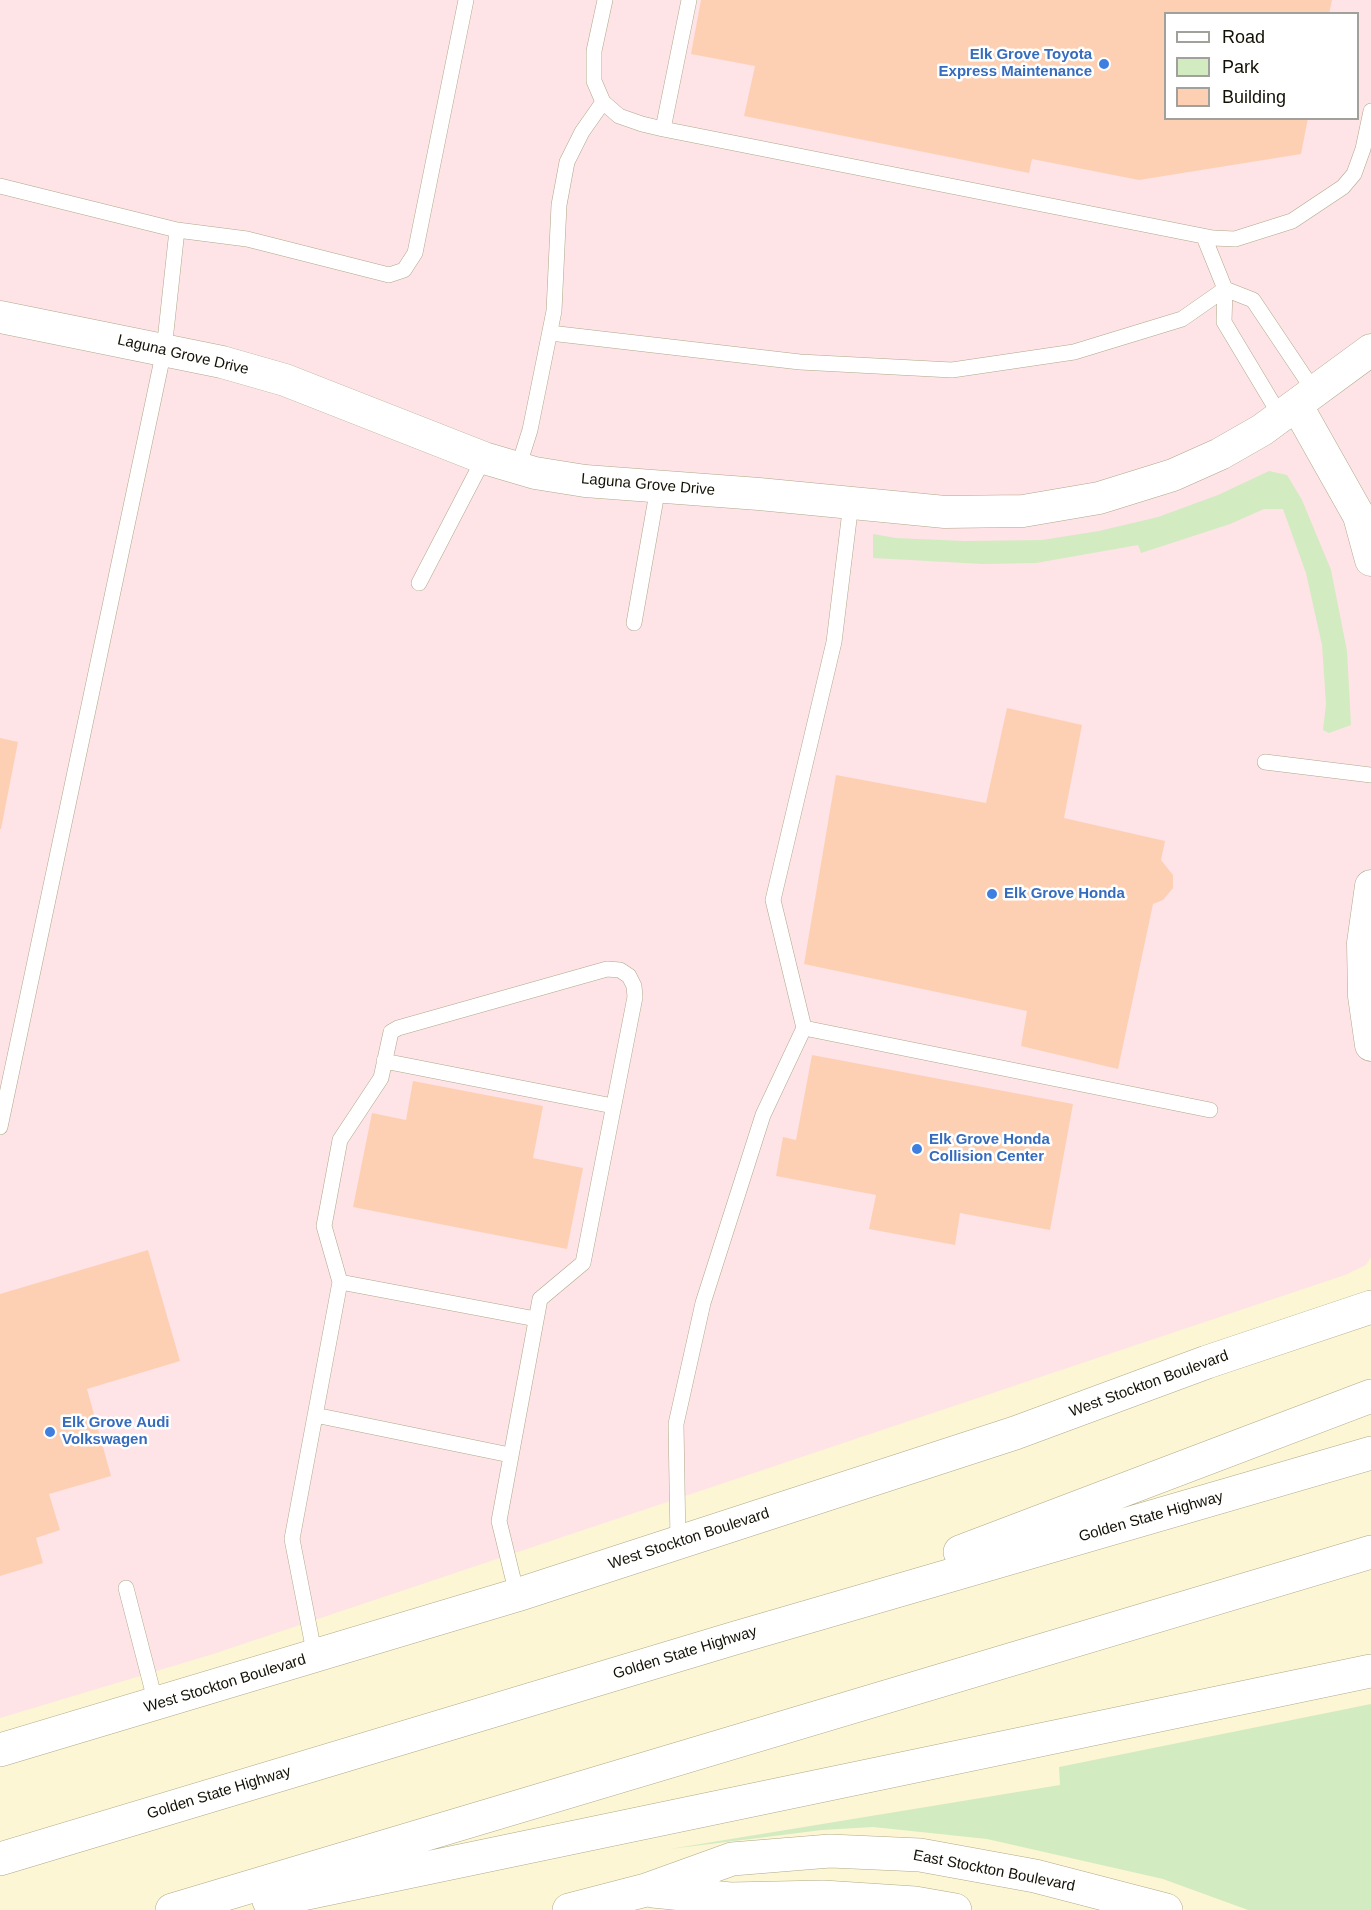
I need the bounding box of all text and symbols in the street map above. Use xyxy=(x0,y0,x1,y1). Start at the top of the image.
legend xyxy=(1164,12,1359,120)
text: Road xyxy=(1222,27,1265,47)
place label: Elk Grove Toyota Express Maintenance xyxy=(939,46,1092,81)
marker: Elk Grove Toyota Express Maintenance xyxy=(1097,57,1111,71)
text: Park xyxy=(1222,57,1259,77)
text: Building xyxy=(1222,87,1286,107)
street label: Laguna Grove Drive xyxy=(116,331,250,379)
street label: Laguna Grove Drive xyxy=(580,470,716,500)
place label: Elk Grove Honda xyxy=(1004,885,1125,903)
marker: Elk Grove Honda xyxy=(985,887,999,901)
place label: Elk Grove Honda Collision Center xyxy=(929,1131,1050,1166)
marker: Elk Grove Honda Collision Center xyxy=(910,1142,924,1156)
street label: West Stockton Boulevard xyxy=(1067,1347,1231,1421)
place label: Elk Grove Audi Volkswagen xyxy=(62,1414,170,1449)
marker: Elk Grove Audi Volkswagen xyxy=(43,1425,57,1439)
street label: Golden State Highway xyxy=(1077,1488,1225,1546)
street label: West Stockton Boulevard xyxy=(606,1504,772,1574)
street label: Golden State Highway xyxy=(611,1623,759,1683)
street label: West Stockton Boulevard xyxy=(142,1651,308,1717)
street label: Golden State Highway xyxy=(145,1763,293,1823)
street label: East Stockton Boulevard xyxy=(912,1846,1076,1896)

